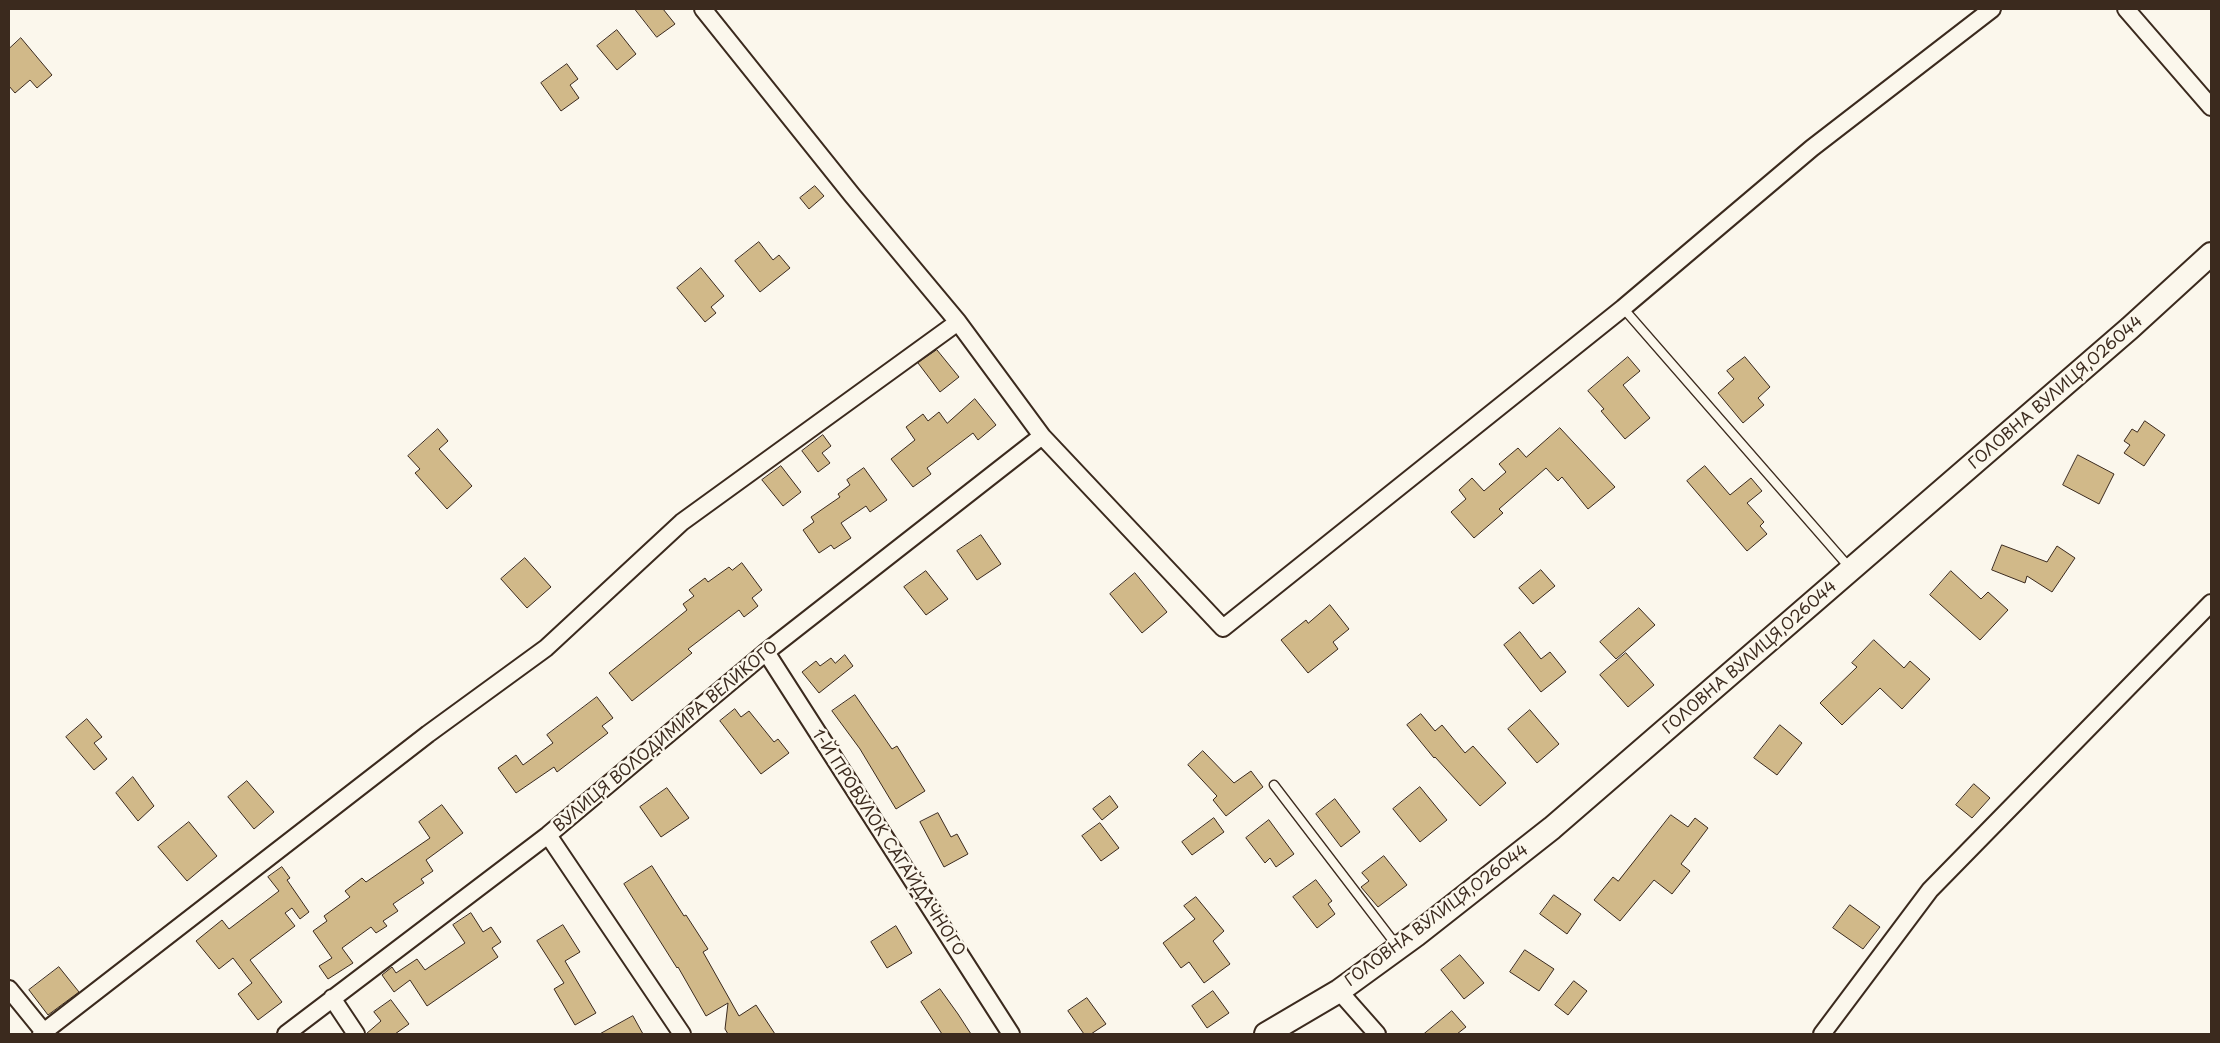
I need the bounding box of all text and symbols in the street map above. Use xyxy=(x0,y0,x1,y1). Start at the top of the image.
street label: ГОЛОВНА ВУЛИЦЯ,О26044 xyxy=(1965,312,2147,474)
street label: ГОЛОВНА ВУЛИЦЯ,О26044 xyxy=(1659,577,1841,739)
street label: ВУЛИЦЯ ВОЛОДИМИРА ВЕЛИКОГО xyxy=(550,638,782,836)
street label: 1-Й ПРОВУЛОК САГАЙДАЧНОГО xyxy=(807,726,969,960)
street label: ГОЛОВНА ВУЛИЦЯ,О26044 xyxy=(1342,841,1532,991)

